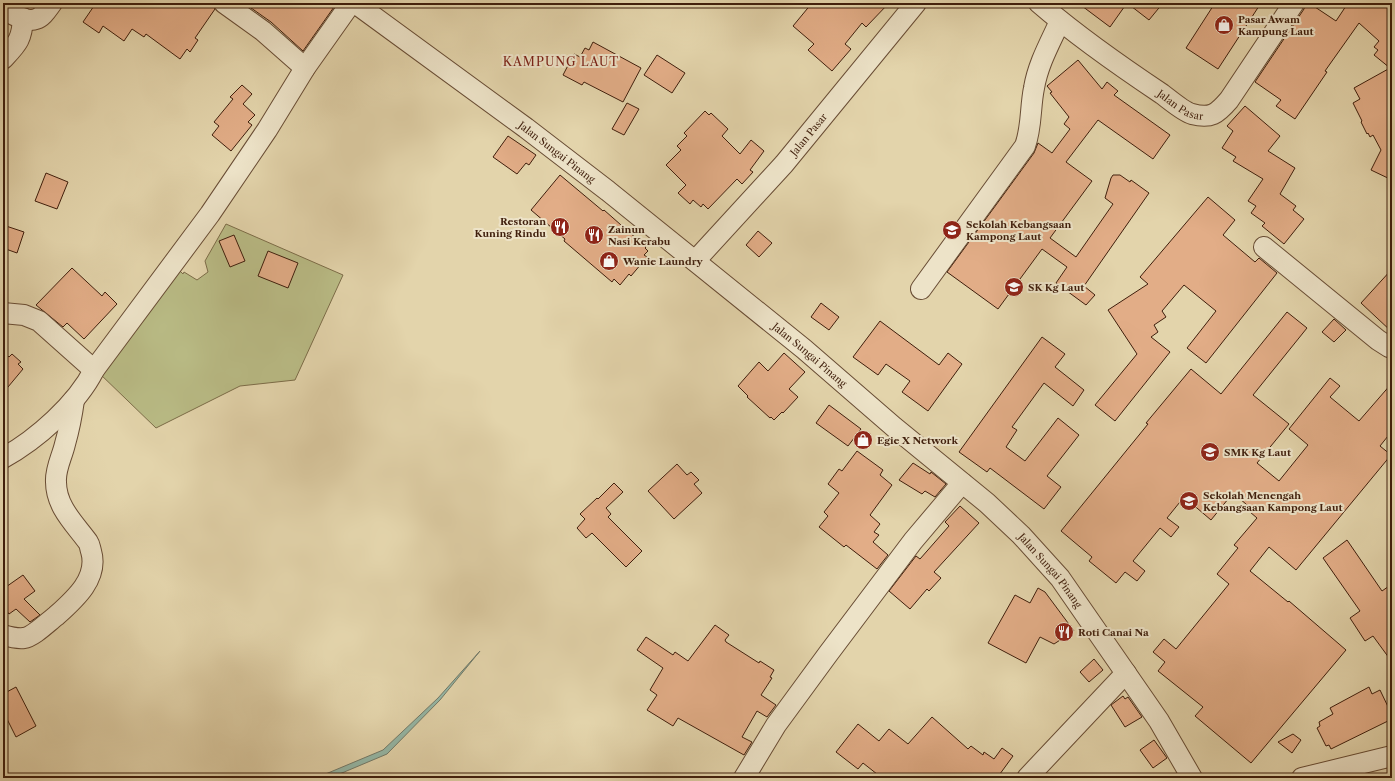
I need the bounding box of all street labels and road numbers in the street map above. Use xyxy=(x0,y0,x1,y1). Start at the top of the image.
street label: Jalan Pasar xyxy=(1153,86,1205,123)
street label: Jalan Pasar xyxy=(786,110,831,160)
street label: Jalan Sungai Pinang xyxy=(514,118,598,186)
street label: Jalan Sungai Pinang xyxy=(768,319,850,391)
street label: Jalan Sungai Pinang xyxy=(1014,529,1085,611)

